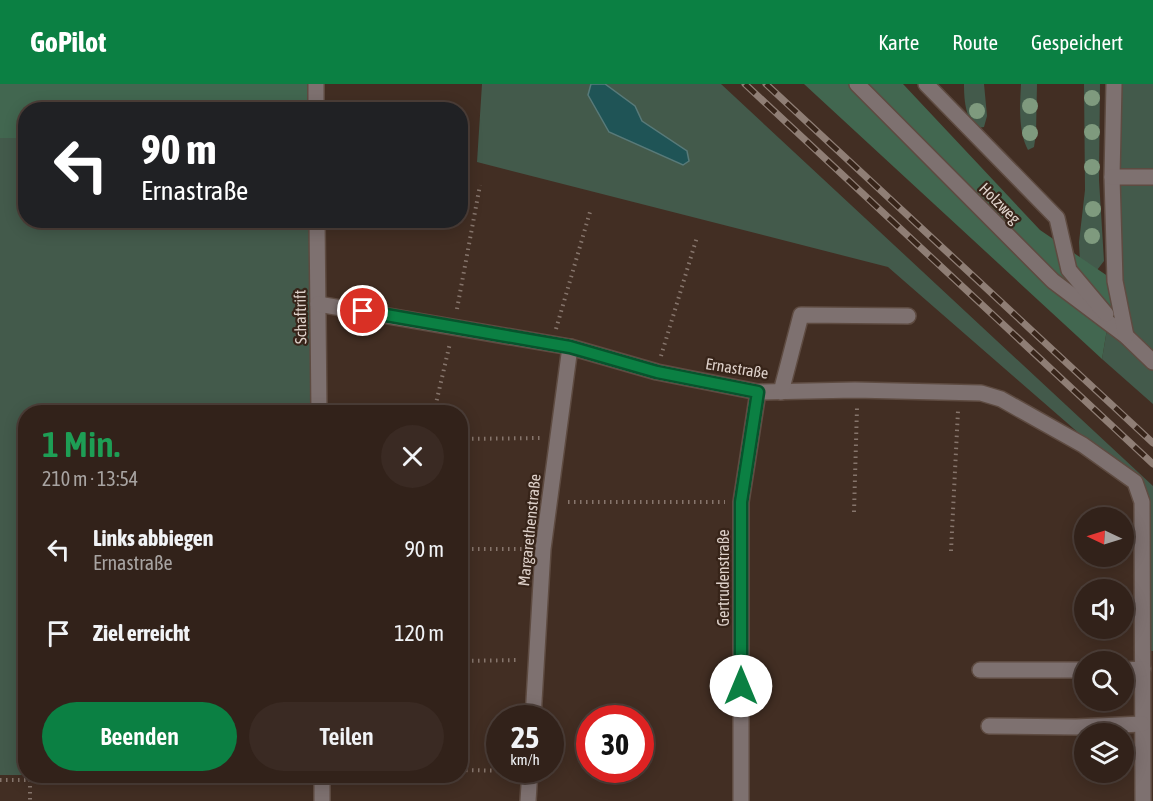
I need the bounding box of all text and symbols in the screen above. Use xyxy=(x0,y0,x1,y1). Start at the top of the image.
text: GoPilot xyxy=(30,26,106,58)
text: Karte xyxy=(878,30,919,54)
text: Route xyxy=(952,30,998,54)
text: Gespeichert xyxy=(1031,30,1123,54)
text: 90 m xyxy=(141,125,216,173)
icon: left xyxy=(42,126,120,204)
text: Ernastraße xyxy=(141,175,248,206)
street label: Holzweg xyxy=(975,179,1024,228)
pin xyxy=(337,285,388,336)
street label: Schaftrift xyxy=(291,289,309,344)
icon: arrive xyxy=(346,294,379,327)
street label: Ernastraße xyxy=(704,354,770,382)
text: 1 Min. xyxy=(42,423,120,465)
button: close xyxy=(381,425,444,488)
text: 210 m · 13:54 xyxy=(42,467,138,490)
street label: Margarethenstraße xyxy=(514,473,545,587)
north arrow xyxy=(1074,507,1134,567)
map controls xyxy=(1074,507,1134,783)
text: Links abbiegen xyxy=(93,525,214,551)
street label: Gertrudenstraße xyxy=(714,530,732,626)
icon: left xyxy=(42,533,75,566)
text: 90 m xyxy=(404,536,444,562)
text: Ernastraße xyxy=(93,551,173,574)
button: sound xyxy=(1074,579,1134,639)
icon: arrive xyxy=(42,617,75,650)
text: Ziel erreicht xyxy=(93,620,190,646)
text: 120 m xyxy=(394,620,444,646)
button: search xyxy=(1074,651,1134,711)
position arrow xyxy=(709,654,773,718)
button: Beenden xyxy=(42,702,237,771)
button: Teilen xyxy=(249,702,444,771)
speed limit sign: 30 xyxy=(576,705,654,783)
text: 25 xyxy=(511,720,539,754)
button: layers xyxy=(1074,723,1134,783)
text: km/h xyxy=(510,751,540,768)

